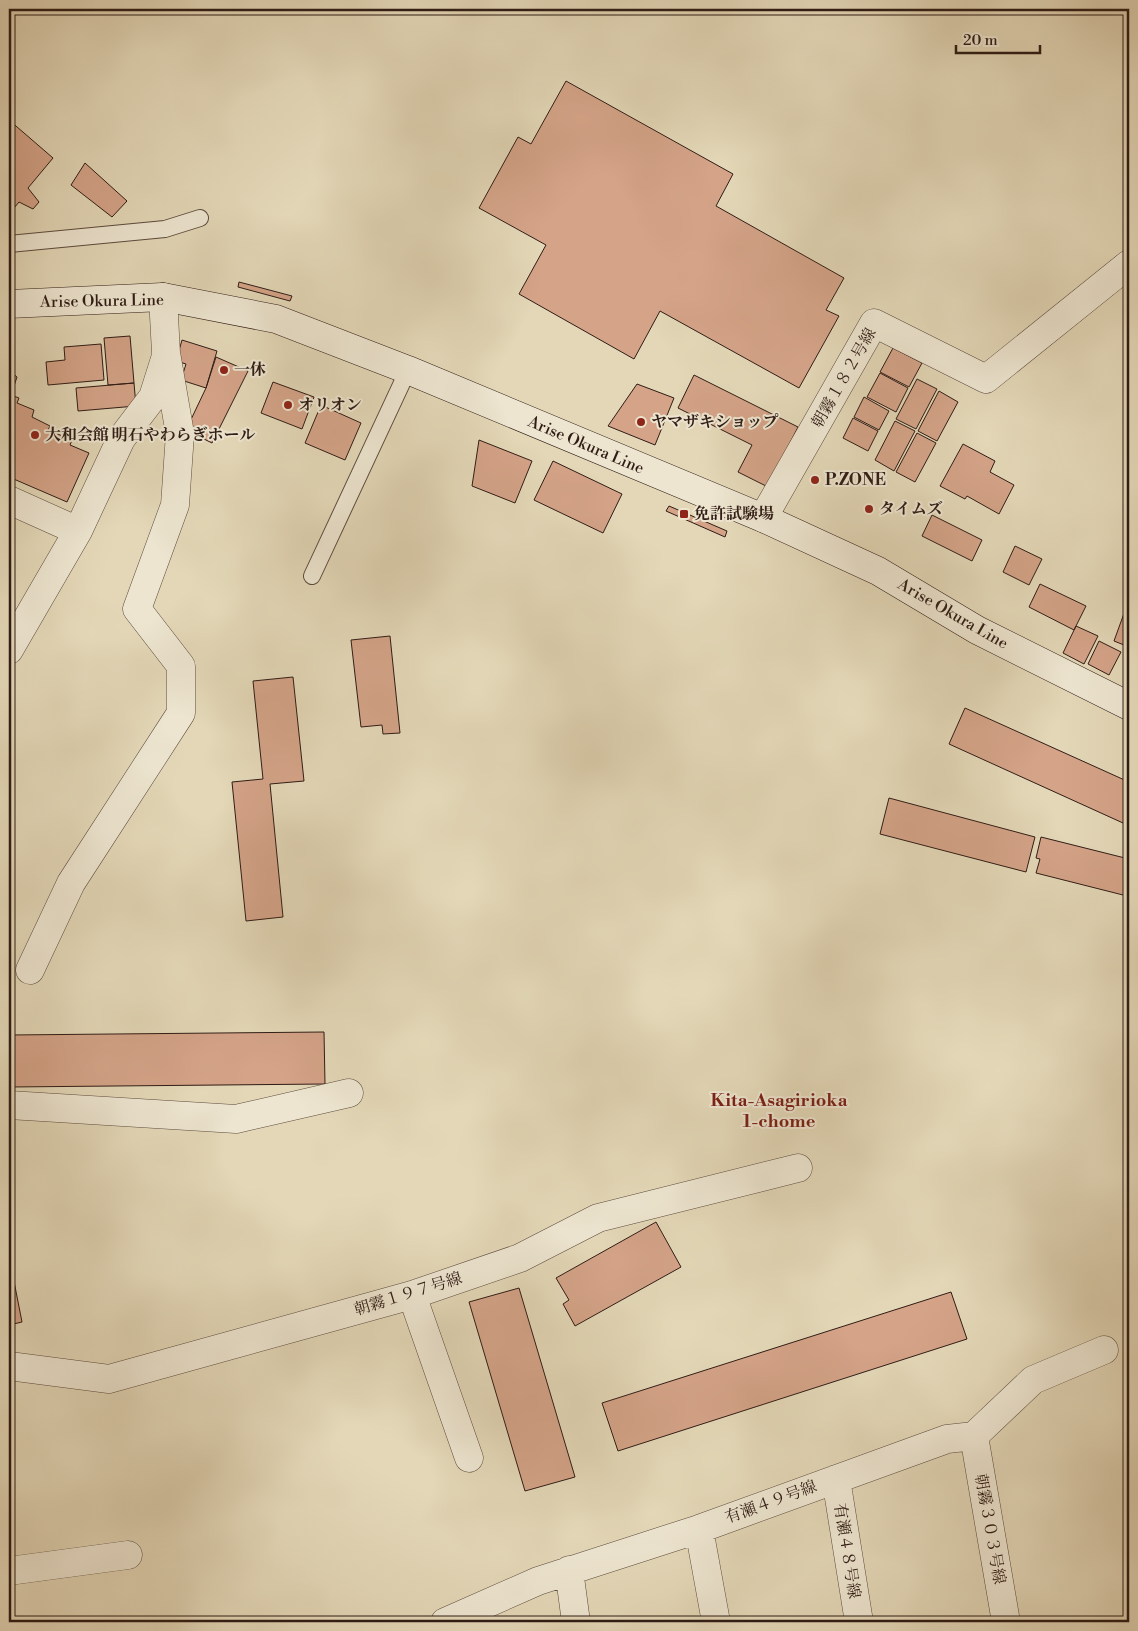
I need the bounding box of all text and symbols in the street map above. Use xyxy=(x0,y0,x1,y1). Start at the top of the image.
scale bar xyxy=(956,22,1039,54)
text: 20 m xyxy=(963,31,998,50)
street label: Arise Okura Line xyxy=(39,290,164,312)
street label: 朝霧１８２号線 xyxy=(807,324,881,432)
place label: 一休 xyxy=(234,360,266,380)
marker: 一休 xyxy=(218,364,230,376)
place label: オリオン xyxy=(298,395,362,415)
marker: オリオン xyxy=(282,399,294,411)
street label: Arise Okura Line xyxy=(524,411,647,478)
place label: ヤマザキショップ xyxy=(651,412,779,432)
marker: ヤマザキショップ xyxy=(635,416,647,428)
place label: 大和会館 明石やわらぎホール xyxy=(45,425,255,445)
marker: 大和会館 明石やわらぎホール xyxy=(29,429,41,441)
place label: P.ZONE xyxy=(825,470,886,490)
marker: P.ZONE xyxy=(809,474,821,486)
place label: タイムズ xyxy=(879,499,943,519)
marker: タイムズ xyxy=(863,503,875,515)
place label: 免許試験場 xyxy=(694,504,774,524)
marker: 免許試験場 xyxy=(678,508,690,520)
street label: Arise Okura Line xyxy=(893,574,1012,654)
district label: Kita-Asagirioka 1-chome xyxy=(711,1089,848,1133)
street label: 朝霧１９７号線 xyxy=(352,1268,464,1320)
street label: 朝霧３０３号線 xyxy=(970,1472,1010,1586)
street label: 有瀬４９号線 xyxy=(722,1476,820,1528)
street label: 有瀬４８号線 xyxy=(830,1502,864,1600)

